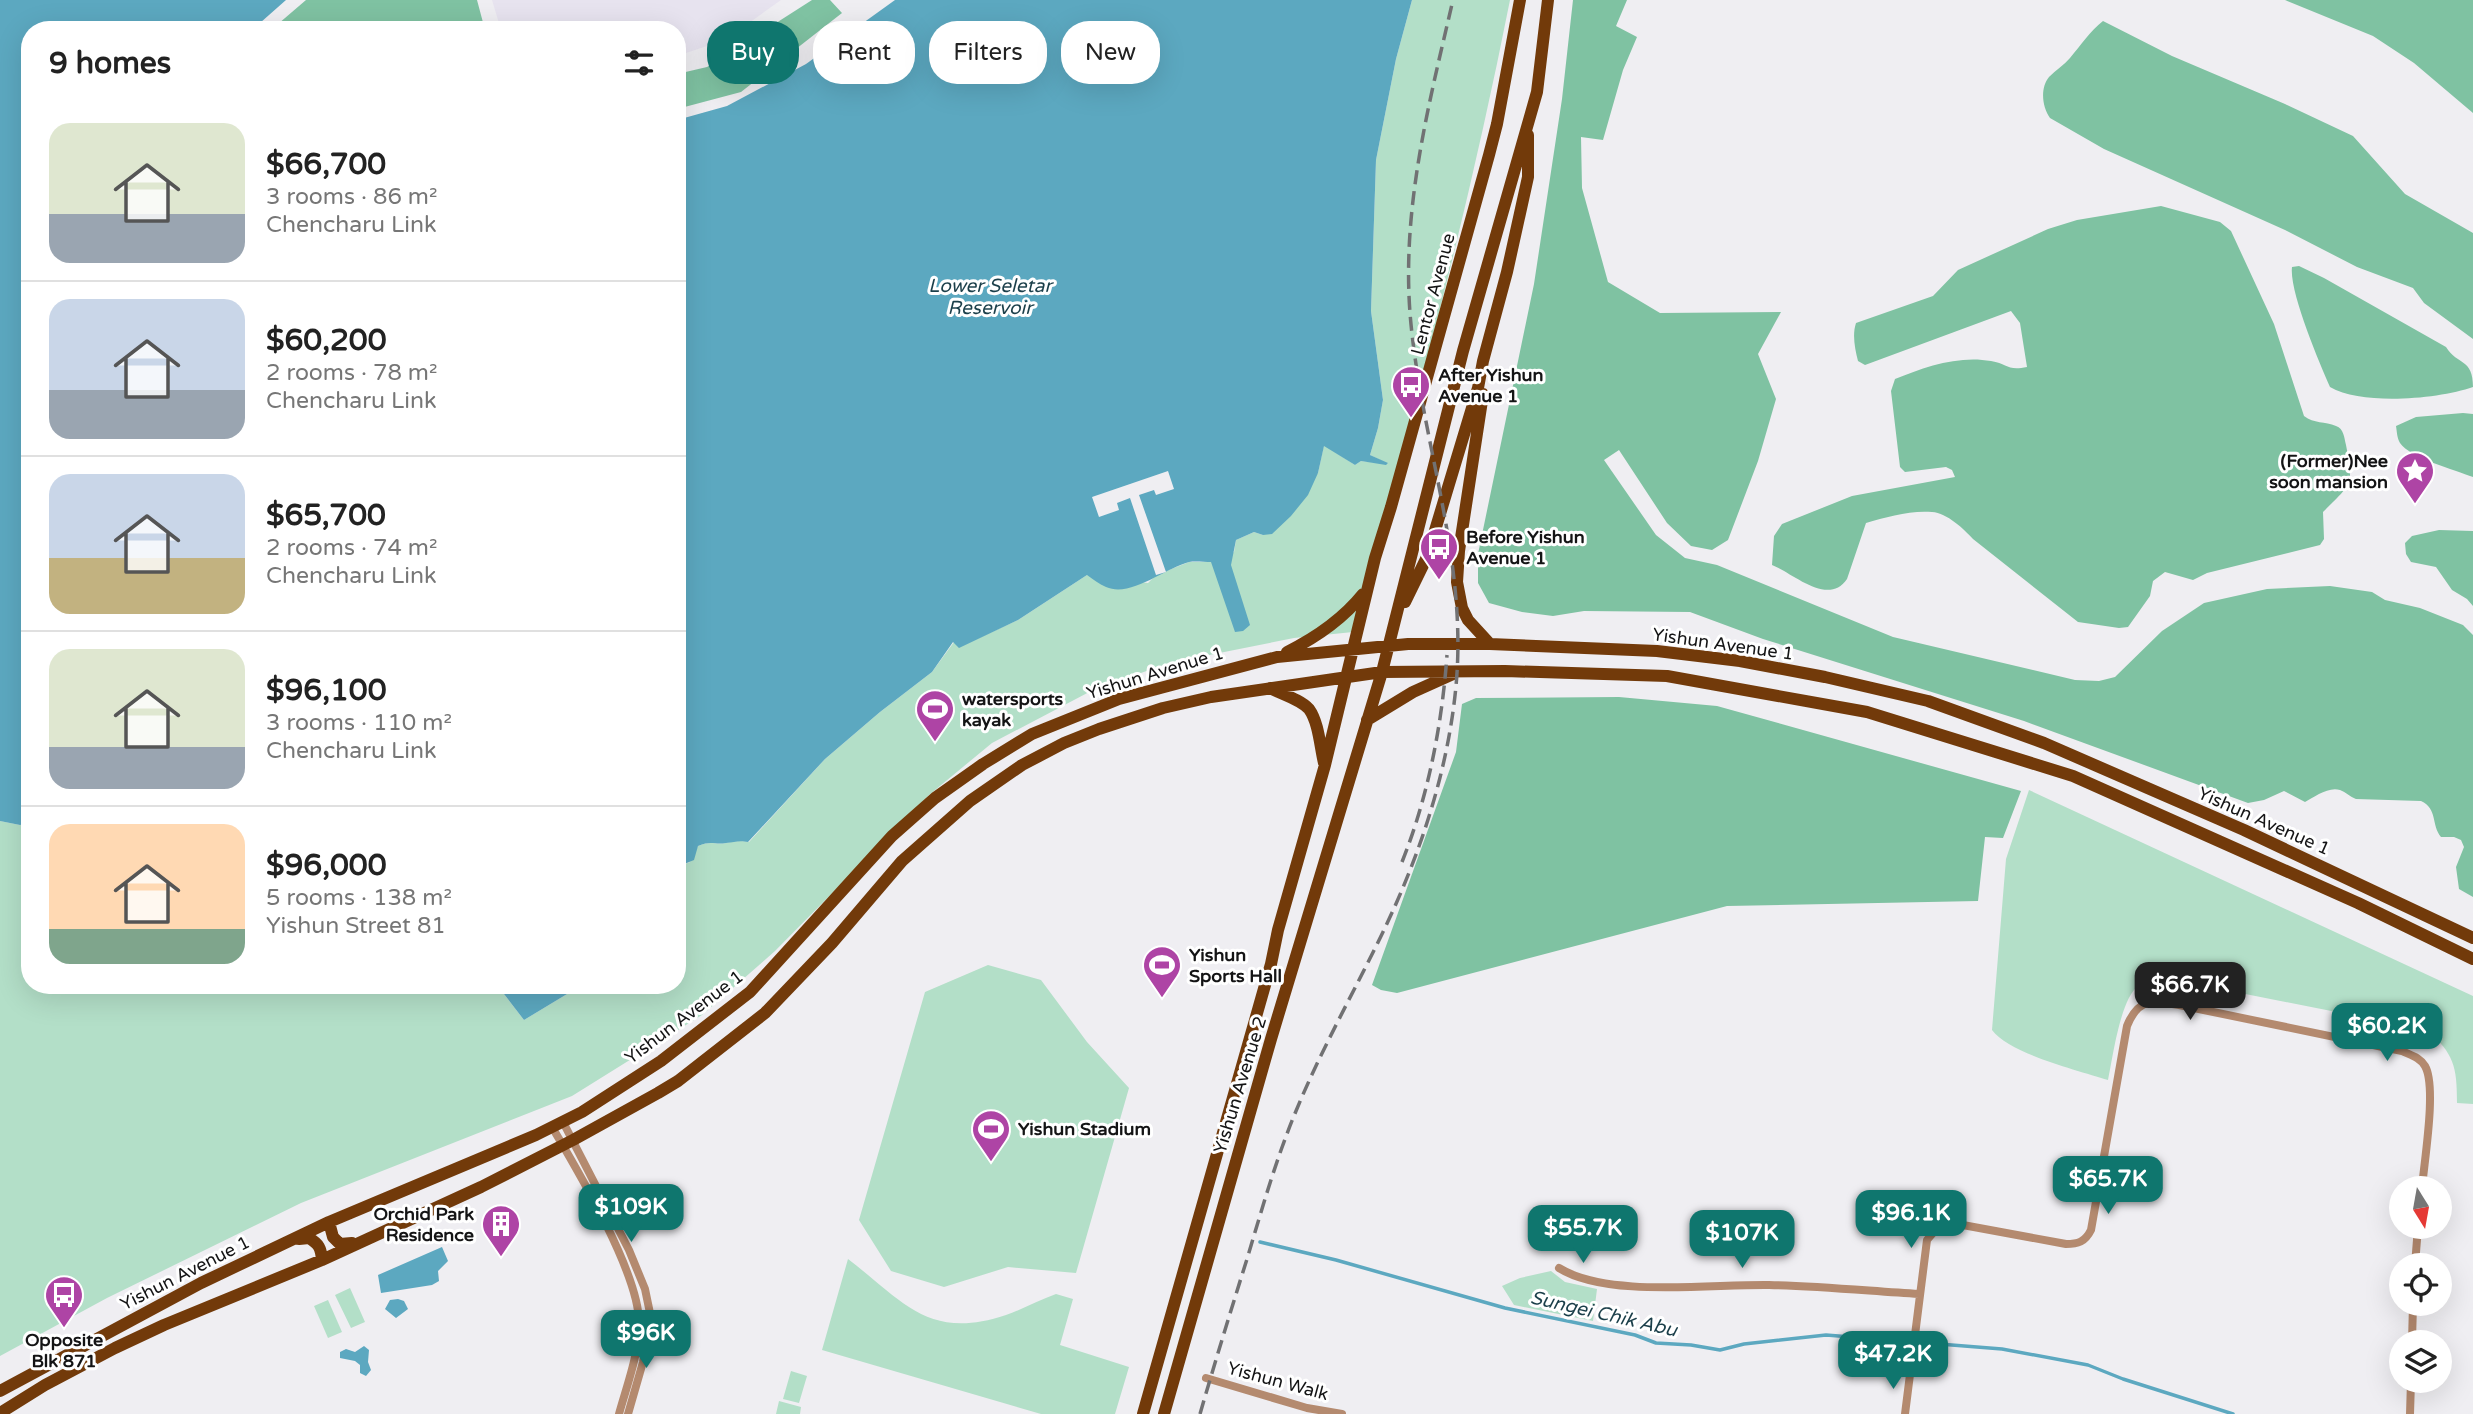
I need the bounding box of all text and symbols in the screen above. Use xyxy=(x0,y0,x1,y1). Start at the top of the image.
chip: Buy xyxy=(707,21,799,84)
chip: Rent xyxy=(813,21,915,84)
chip: Filters xyxy=(929,21,1047,84)
chip: New xyxy=(1061,21,1160,84)
icon: filters xyxy=(620,44,658,82)
text: 9 homes xyxy=(49,45,171,82)
text: $66,700 xyxy=(266,146,386,183)
icon: home xyxy=(105,151,189,235)
text: 3 rooms · 86 m² xyxy=(266,183,437,211)
text: Chencharu Link xyxy=(266,211,437,239)
street label: Lentor Avenue xyxy=(1406,231,1460,357)
water label: Lower Seletar Reservoir xyxy=(928,275,1054,319)
text: $60,200 xyxy=(266,322,386,359)
icon: home xyxy=(105,327,189,411)
text: 2 rooms · 78 m² xyxy=(266,359,437,387)
bus stop icon: After Yishun Avenue 1 xyxy=(1390,364,1432,419)
place label: After Yishun Avenue 1 xyxy=(1438,364,1544,407)
text: Chencharu Link xyxy=(266,387,437,415)
place label: (Former)Nee soon mansion xyxy=(2269,450,2388,493)
place icon: (Former)Nee soon mansion xyxy=(2394,450,2436,505)
text: $65,700 xyxy=(266,497,386,534)
icon: home xyxy=(105,502,189,586)
bus stop icon: Before Yishun Avenue 1 xyxy=(1418,526,1460,581)
place label: Before Yishun Avenue 1 xyxy=(1466,526,1585,569)
text: 2 rooms · 74 m² xyxy=(266,534,437,562)
text: Chencharu Link xyxy=(266,562,437,590)
street label: Yishun Avenue 1 xyxy=(1651,623,1795,665)
street label: Yishun Avenue 1 xyxy=(1084,642,1226,704)
text: $96,100 xyxy=(266,672,386,709)
icon: home xyxy=(105,677,189,761)
sports icon: watersports kayak xyxy=(914,688,956,743)
place label: watersports kayak xyxy=(962,688,1064,731)
text: 3 rooms · 110 m² xyxy=(266,709,452,737)
text: Chencharu Link xyxy=(266,737,437,765)
street label: Yishun Avenue 1 xyxy=(2194,782,2334,860)
text: $96,000 xyxy=(266,847,386,884)
icon: home xyxy=(105,852,189,936)
text: 5 rooms · 138 m² xyxy=(266,884,452,912)
text: Yishun Street 81 xyxy=(266,912,446,940)
sports icon: Yishun Sports Hall xyxy=(1141,944,1183,999)
place label: Yishun Sports Hall xyxy=(1189,944,1282,987)
pin: $66.7K xyxy=(2133,962,2247,1022)
street label: Yishun Avenue 1 xyxy=(621,965,747,1069)
text: $66.7K xyxy=(2151,971,2229,999)
pin: $60.2K xyxy=(2330,1004,2444,1063)
text: $60.2K xyxy=(2348,1012,2426,1040)
street label: Yishun Avenue 2 xyxy=(1209,1014,1271,1156)
sports icon: Yishun Stadium xyxy=(970,1108,1012,1163)
place label: Yishun Stadium xyxy=(1018,1118,1151,1140)
pin: $65.7K xyxy=(2051,1156,2165,1216)
text: $65.7K xyxy=(2069,1165,2147,1193)
north arrow xyxy=(2389,1176,2452,1239)
map controls xyxy=(2389,1176,2452,1393)
pin: $109K xyxy=(582,1184,680,1244)
pin: $96.1K xyxy=(1854,1190,1968,1250)
text: $109K xyxy=(595,1193,667,1221)
text: $96.1K xyxy=(1872,1199,1950,1227)
place label: Orchid Park Residence xyxy=(373,1203,474,1246)
building icon: Orchid Park Residence xyxy=(480,1203,522,1258)
pin: $55.7K xyxy=(1526,1206,1640,1265)
pin: $107K xyxy=(1693,1210,1791,1270)
text: $55.7K xyxy=(1544,1214,1622,1242)
text: $107K xyxy=(1706,1219,1778,1247)
street label: Yishun Avenue 1 xyxy=(117,1231,253,1315)
button: locate xyxy=(2389,1253,2452,1316)
bus stop icon: Opposite Blk 871 xyxy=(43,1274,85,1329)
water label: Sungei Chik Abu xyxy=(1528,1286,1680,1342)
pin: $96K xyxy=(605,1310,687,1370)
text: $96K xyxy=(617,1319,675,1347)
place label: Opposite Blk 871 xyxy=(25,1329,103,1372)
button: layers xyxy=(2389,1330,2452,1393)
pin: $47.2K xyxy=(1836,1332,1950,1391)
text: $47.2K xyxy=(1854,1340,1932,1368)
street label: Yishun Walk xyxy=(1225,1357,1331,1405)

